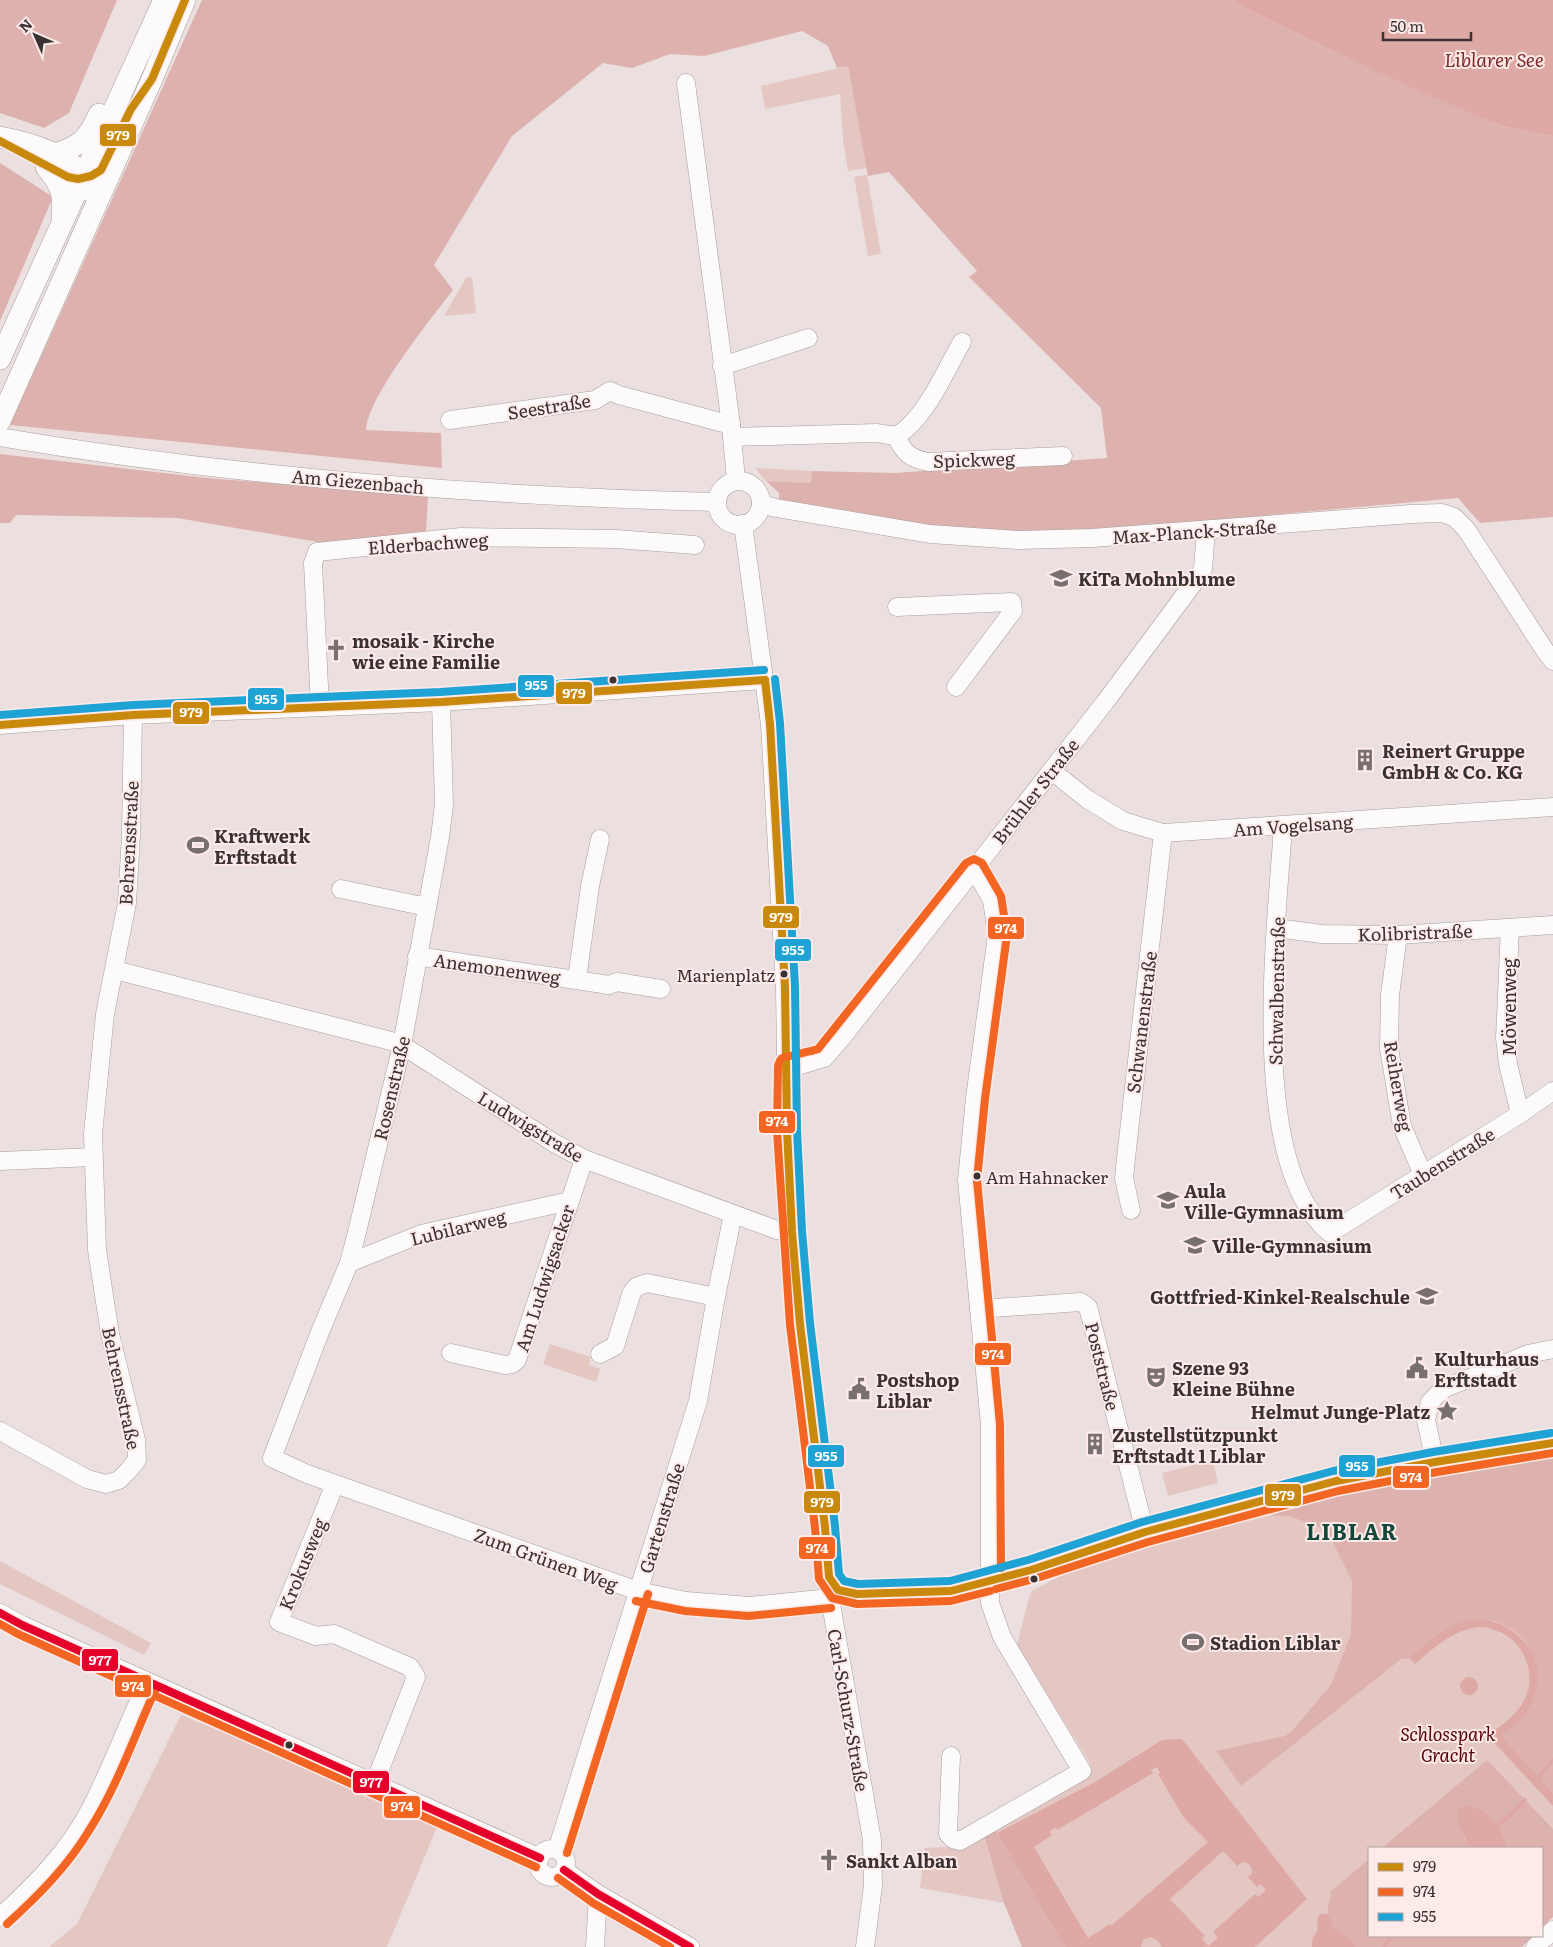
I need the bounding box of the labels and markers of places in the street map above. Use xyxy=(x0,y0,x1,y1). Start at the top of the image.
school or university icon: KiTa Mohnblume xyxy=(1048,565,1074,591)
place label: KiTa Mohnblume xyxy=(1078,565,1235,592)
place label: mosaik - Kirche wie eine Familie xyxy=(352,627,500,675)
church icon: mosaik - Kirche wie eine Familie xyxy=(323,637,349,663)
unlabelled marker xyxy=(608,675,618,685)
place label: Reinert Gruppe GmbH & Co. KG xyxy=(1382,737,1525,785)
building icon: Reinert Gruppe GmbH & Co. KG xyxy=(1352,747,1378,773)
place label: Kraftwerk Erftstadt xyxy=(214,822,311,870)
sports icon: Kraftwerk Erftstadt xyxy=(185,832,211,858)
place label: Marienplatz xyxy=(676,962,775,987)
marker: Marienplatz xyxy=(779,969,789,979)
place label: Am Hahnacker xyxy=(986,1164,1108,1189)
marker: Am Hahnacker xyxy=(972,1171,982,1181)
place label: Aula Ville-Gymnasium xyxy=(1184,1177,1344,1225)
school or university icon: Aula Ville-Gymnasium xyxy=(1155,1187,1181,1213)
school or university icon: Ville-Gymnasium xyxy=(1182,1232,1208,1258)
place label: Ville-Gymnasium xyxy=(1212,1232,1372,1259)
place label: Gottfried-Kinkel-Realschule xyxy=(1150,1283,1410,1310)
school or university icon: Gottfried-Kinkel-Realschule xyxy=(1414,1283,1440,1309)
place label: Kulturhaus Erftstadt xyxy=(1434,1345,1539,1393)
place label: Szene 93 Kleine Bühne xyxy=(1172,1354,1295,1402)
public building icon: Kulturhaus Erftstadt xyxy=(1404,1355,1430,1381)
theatre icon: Szene 93 Kleine Bühne xyxy=(1143,1364,1169,1390)
place label: Postshop Liblar xyxy=(876,1366,960,1414)
public building icon: Postshop Liblar xyxy=(846,1376,872,1402)
place label: Helmut Junge-Platz xyxy=(1251,1398,1430,1425)
place icon: Helmut Junge-Platz xyxy=(1434,1398,1460,1424)
place label: Zustellstützpunkt Erftstadt 1 Liblar xyxy=(1112,1421,1278,1469)
building icon: Zustellstützpunkt Erftstadt 1 Liblar xyxy=(1082,1431,1108,1457)
unlabelled marker xyxy=(1029,1574,1039,1584)
sports icon: Stadion Liblar xyxy=(1180,1629,1206,1655)
place label: Stadion Liblar xyxy=(1210,1629,1341,1656)
unlabelled marker xyxy=(284,1740,294,1750)
church icon: Sankt Alban xyxy=(816,1847,842,1873)
place label: Sankt Alban xyxy=(846,1847,958,1874)

